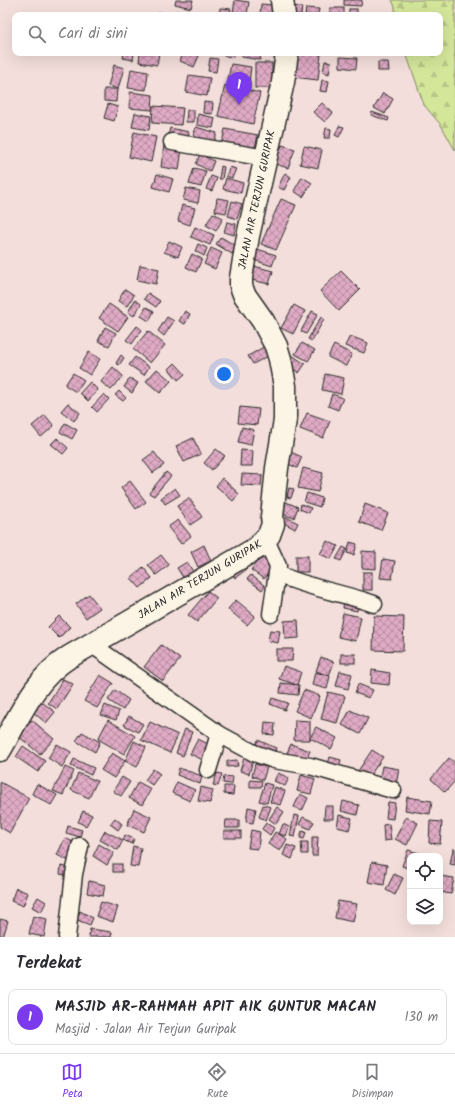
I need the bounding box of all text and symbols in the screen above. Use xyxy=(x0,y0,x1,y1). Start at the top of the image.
search box xyxy=(12,12,443,56)
text: Cari di sini xyxy=(58,22,127,46)
icon: search xyxy=(26,23,48,45)
pin: 1 xyxy=(226,72,252,105)
street label: JALAN AIR TERJUN GURIPAK xyxy=(233,128,281,271)
your location xyxy=(214,364,234,384)
street label: JALAN AIR TERJUN GURIPAK xyxy=(135,535,266,624)
map controls xyxy=(407,853,443,925)
button: locate xyxy=(407,853,443,889)
button: layers xyxy=(407,889,443,925)
text: Terdekat xyxy=(16,950,82,977)
text: MASJID AR-RAHMAH APIT AIK GUNTUR MACAN xyxy=(55,995,376,1019)
text: 1 xyxy=(28,1007,32,1028)
text: 130 m xyxy=(404,1007,438,1028)
text: Masjid · Jalan Air Terjun Guripak xyxy=(55,1019,236,1040)
tab: Peta xyxy=(61,1061,83,1103)
tab: Rute xyxy=(206,1061,228,1103)
tab: Disimpan xyxy=(351,1061,393,1103)

